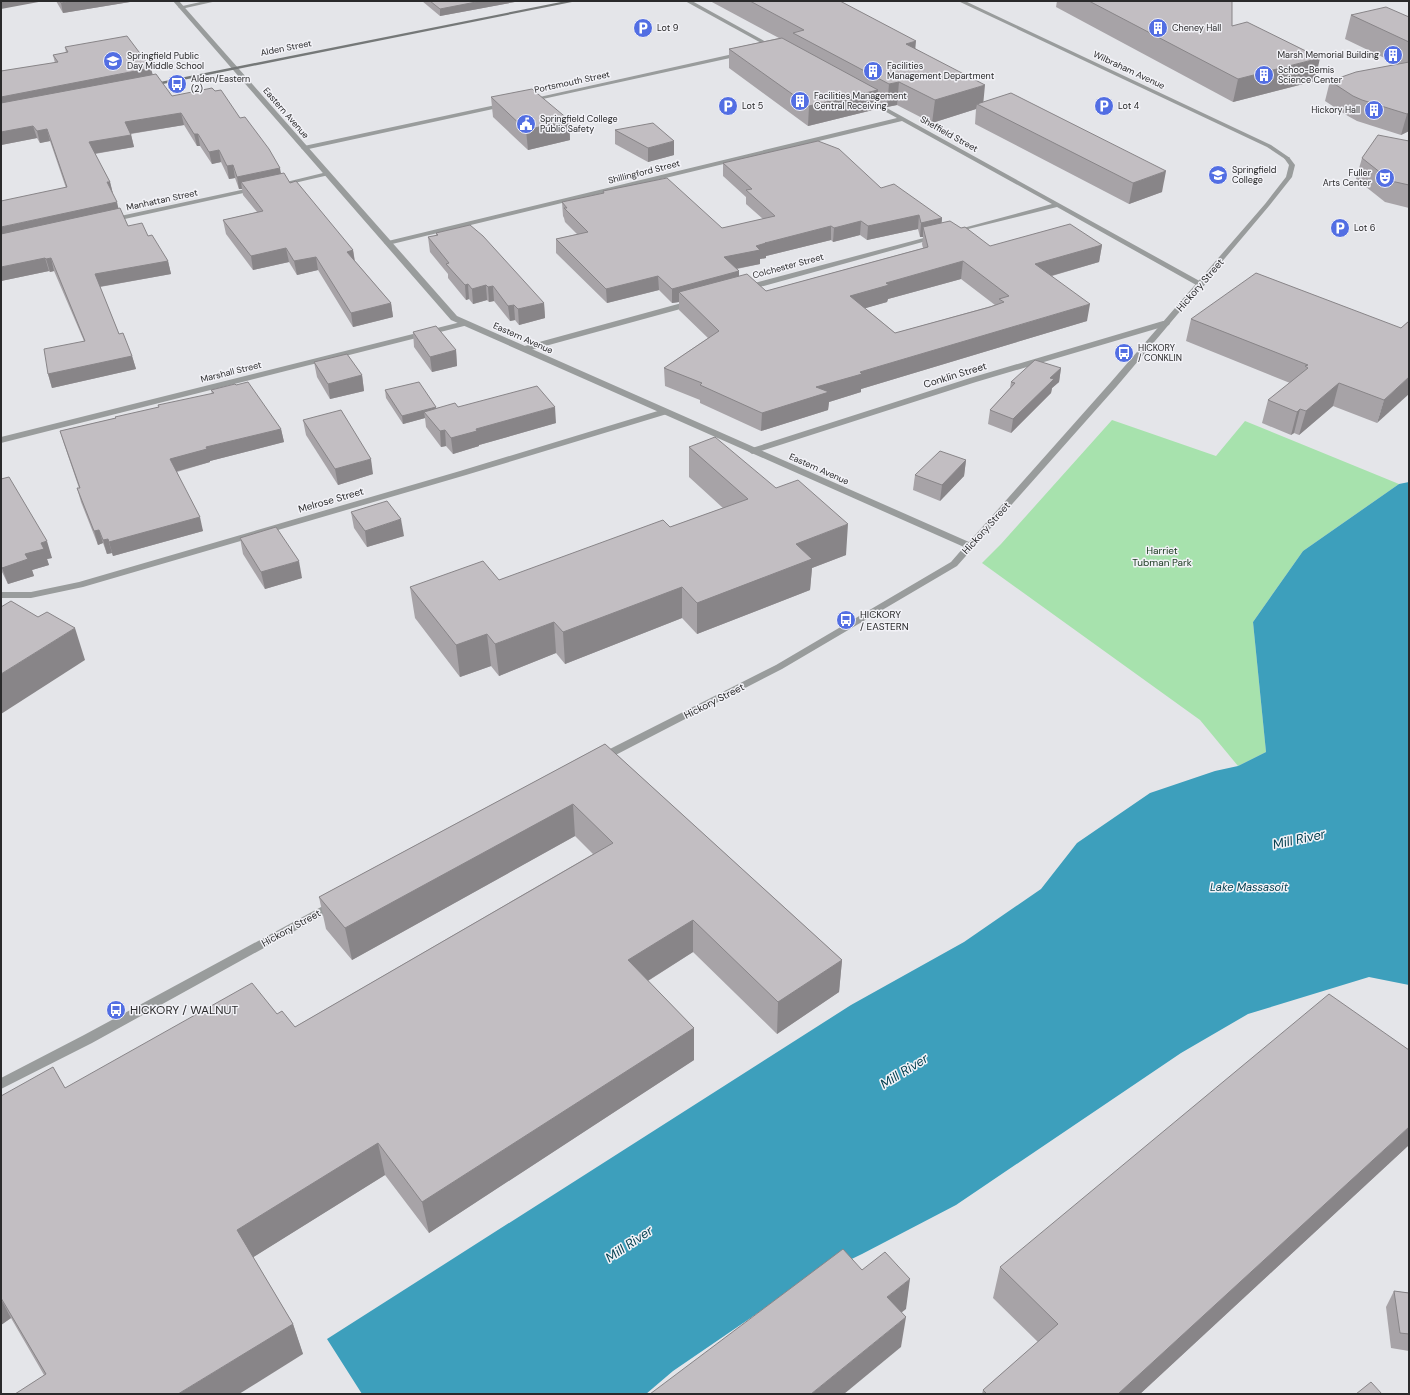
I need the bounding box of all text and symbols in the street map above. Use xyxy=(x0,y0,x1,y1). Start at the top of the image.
parking icon: Lot 9 xyxy=(632,17,654,39)
building icon: Cheney Hall xyxy=(1147,17,1169,39)
place label: Lot 9 xyxy=(657,22,679,34)
place label: Cheney Hall xyxy=(1172,22,1221,34)
street label: Alden Street xyxy=(259,37,313,59)
building icon: Marsh Memorial Building xyxy=(1382,44,1404,66)
street label: Wilbraham Avenue xyxy=(1091,48,1167,92)
place label: Marsh Memorial Building xyxy=(1278,49,1379,61)
school or university icon: Springfield Public Day Middle School xyxy=(102,50,124,72)
place label: Springfield Public Day Middle School xyxy=(127,50,204,72)
building icon: Facilities Management Department xyxy=(862,60,884,82)
place label: Facilities Management Department xyxy=(887,60,995,82)
building icon: Schoo-Bemis Science Center xyxy=(1253,64,1275,86)
place label: Schoo-Bemis Science Center xyxy=(1278,64,1343,86)
street label: Portsmouth Street xyxy=(533,68,611,96)
bus stop icon: Alden/Eastern (2) xyxy=(166,73,188,95)
place label: Alden/Eastern (2) xyxy=(191,73,250,95)
street label: Eastern Avenue xyxy=(260,85,312,141)
building icon: Facilities Management Central Receiving xyxy=(789,90,811,112)
place label: Facilities Management Central Receiving xyxy=(814,90,907,112)
parking icon: Lot 5 xyxy=(717,95,739,117)
parking icon: Lot 4 xyxy=(1093,95,1115,117)
building icon: Hickory Hall xyxy=(1363,99,1385,121)
place label: Lot 5 xyxy=(742,100,763,112)
place label: Lot 4 xyxy=(1118,100,1140,112)
place label: Hickory Hall xyxy=(1311,104,1360,116)
public building icon: Springfield College Public Safety xyxy=(515,113,537,135)
place label: Springfield College Public Safety xyxy=(540,113,618,135)
street label: Sheffield Street xyxy=(918,113,980,155)
street label: Shillingford Street xyxy=(607,157,682,187)
school or university icon: Springfield College xyxy=(1207,164,1229,186)
place label: Springfield College xyxy=(1232,164,1277,186)
place label: Fuller Arts Center xyxy=(1323,167,1372,189)
theatre icon: Fuller Arts Center xyxy=(1374,167,1396,189)
street label: Manhattan Street xyxy=(125,186,199,213)
parking icon: Lot 6 xyxy=(1329,217,1351,239)
place label: Lot 6 xyxy=(1354,222,1376,234)
street label: Colchester Street xyxy=(751,251,825,281)
street label: Hickory Street xyxy=(1174,256,1227,314)
street label: Eastern Avenue xyxy=(491,319,555,357)
bus stop icon: HICKORY / CONKLIN xyxy=(1113,342,1135,364)
place label: HICKORY / CONKLIN xyxy=(1138,342,1182,364)
street label: Marshall Street xyxy=(199,359,263,385)
street label: Conklin Street xyxy=(922,359,988,391)
street label: Eastern Avenue xyxy=(787,450,851,488)
street label: Melrose Street xyxy=(297,484,365,516)
street label: Hickory Street xyxy=(959,499,1013,557)
park label: Harriet Tubman Park xyxy=(1132,544,1192,569)
place label: HICKORY / EASTERN xyxy=(860,608,909,633)
bus stop icon: HICKORY / EASTERN xyxy=(835,609,857,631)
street label: Hickory Street xyxy=(682,680,746,722)
water label: Mill River xyxy=(1271,825,1328,853)
water label: Lake Massasoit xyxy=(1210,880,1289,894)
street label: Hickory Street xyxy=(259,906,323,950)
bus stop icon: HICKORY / WALNUT xyxy=(105,999,127,1021)
place label: HICKORY / WALNUT xyxy=(130,1002,238,1018)
water label: Mill River xyxy=(877,1049,932,1092)
water label: Mill River xyxy=(602,1221,657,1266)

